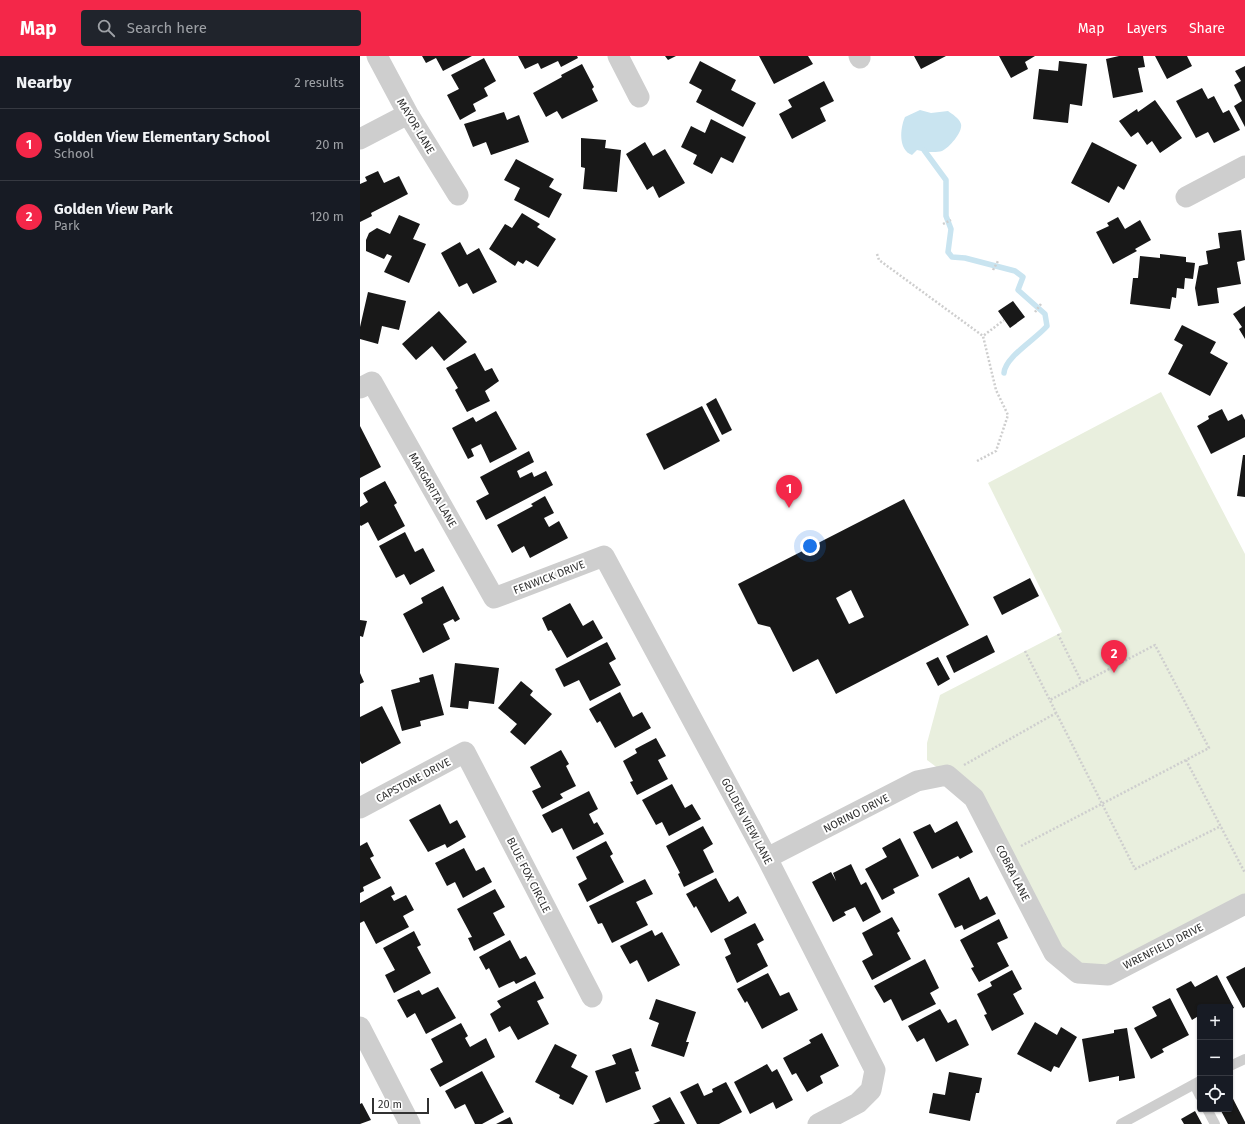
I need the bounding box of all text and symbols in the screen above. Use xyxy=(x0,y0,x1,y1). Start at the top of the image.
search box xyxy=(81,10,361,46)
text: Map xyxy=(20,17,57,40)
icon: search xyxy=(95,17,117,39)
text: Search here xyxy=(127,19,207,37)
text: Map xyxy=(1078,20,1104,37)
text: Layers xyxy=(1126,20,1167,37)
text: Share xyxy=(1189,20,1225,37)
text: Nearby xyxy=(16,72,71,93)
text: 2 results xyxy=(294,75,344,90)
street label: MAYOR LANE xyxy=(394,96,437,156)
text: Golden View Elementary School xyxy=(54,128,270,146)
text: 1 xyxy=(26,137,32,152)
text: 20 m xyxy=(316,137,344,152)
text: School xyxy=(54,146,94,161)
text: Golden View Park xyxy=(54,200,173,218)
text: 2 xyxy=(26,209,32,224)
text: 120 m xyxy=(310,209,344,224)
text: Park xyxy=(54,218,80,233)
street label: MARGARITA LANE xyxy=(406,451,459,530)
pin: 1 xyxy=(776,475,802,508)
your location xyxy=(800,536,820,556)
street label: FENWICK DRIVE xyxy=(512,558,587,597)
pin: 2 xyxy=(1101,640,1127,673)
street label: CAPSTONE DRIVE xyxy=(374,755,453,806)
street label: GOLDEN VIEW LANE xyxy=(718,776,775,867)
street label: NORINO DRIVE xyxy=(821,791,891,836)
street label: BLUE FOX CIRCLE xyxy=(504,835,553,915)
street label: COBRA LANE xyxy=(993,843,1032,904)
street label: WRENFIELD DRIVE xyxy=(1121,921,1206,972)
map controls xyxy=(1197,1004,1233,1112)
button: + xyxy=(1197,1004,1233,1040)
button: − xyxy=(1197,1040,1233,1076)
button: locate xyxy=(1197,1076,1233,1112)
scale bar xyxy=(372,1096,429,1115)
text: 20 m xyxy=(378,1098,402,1111)

